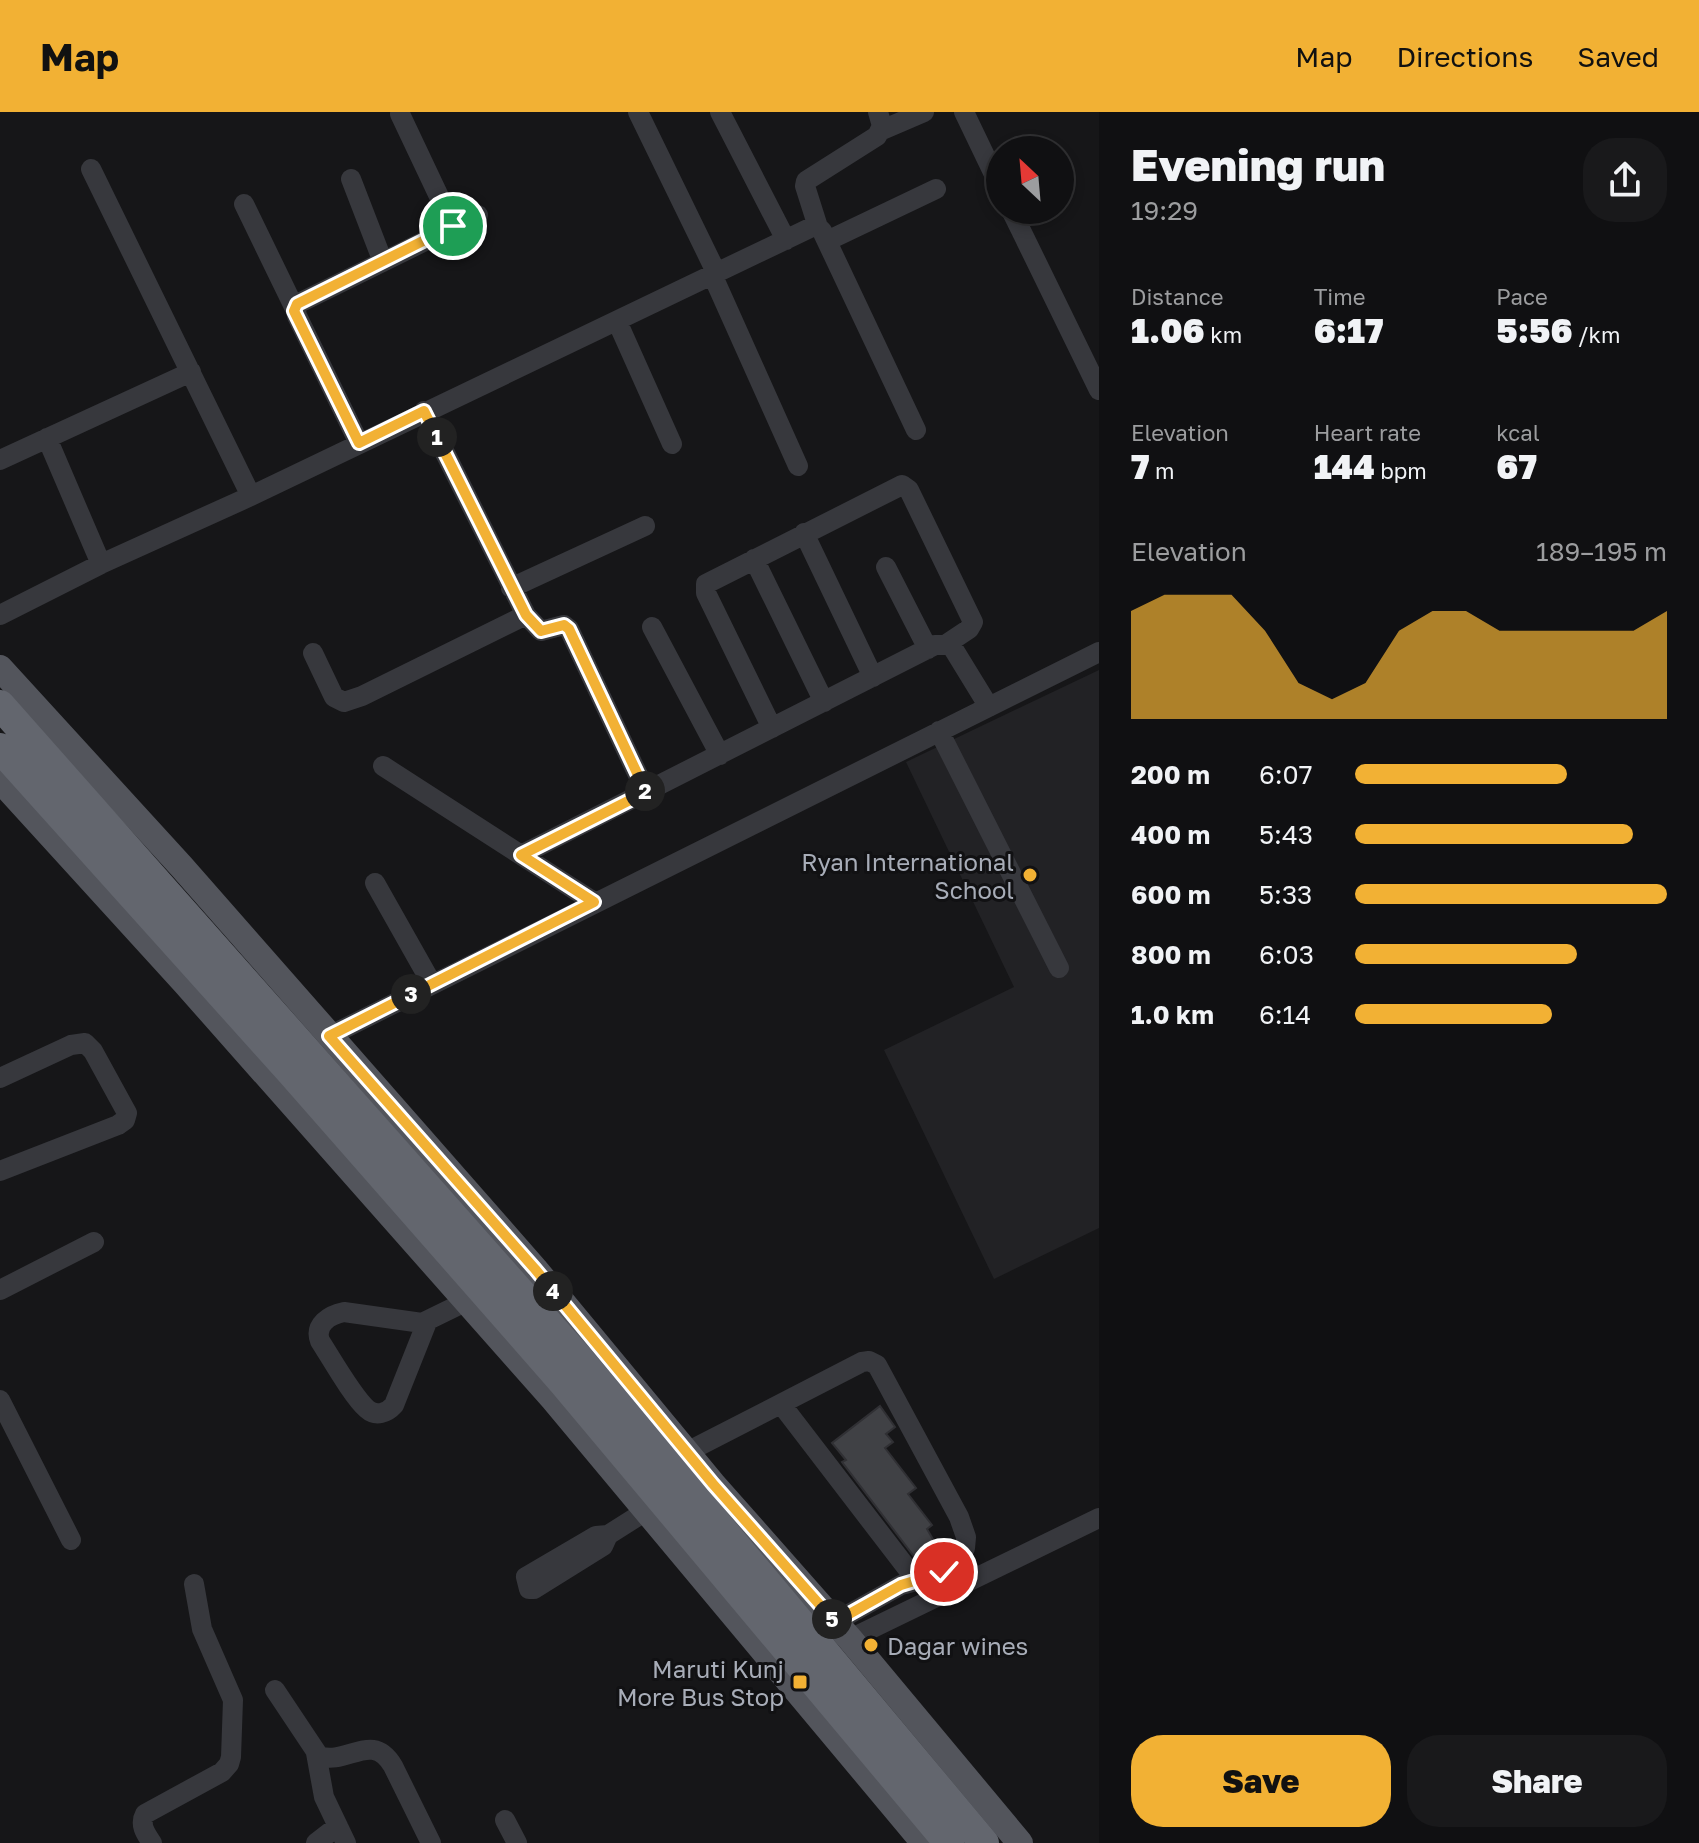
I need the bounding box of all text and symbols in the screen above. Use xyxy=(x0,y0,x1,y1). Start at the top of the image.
text: Map xyxy=(40,34,119,79)
text: Map xyxy=(1295,40,1352,73)
text: Directions xyxy=(1396,40,1533,73)
text: Saved xyxy=(1577,40,1659,73)
north arrow xyxy=(986,136,1074,224)
map controls xyxy=(986,136,1074,224)
text: Evening run xyxy=(1131,138,1385,191)
button: share xyxy=(1583,138,1667,222)
pin xyxy=(419,192,487,260)
text: 19:29 xyxy=(1131,195,1198,226)
icon: arrive xyxy=(431,204,475,248)
text: Distance xyxy=(1131,283,1223,310)
text: Time xyxy=(1314,283,1365,310)
text: Pace xyxy=(1496,283,1548,310)
text: 1.06 xyxy=(1131,310,1205,350)
text: 6:17 xyxy=(1314,310,1384,350)
text: 5:56 xyxy=(1496,310,1573,350)
text: km xyxy=(1205,321,1242,348)
text: /km xyxy=(1573,321,1620,348)
pin: 1 xyxy=(417,417,457,457)
text: Elevation xyxy=(1131,419,1229,446)
text: Heart rate xyxy=(1314,419,1421,446)
text: kcal xyxy=(1496,419,1540,446)
text: 1 xyxy=(431,423,443,450)
text: 7 xyxy=(1131,446,1150,486)
text: 144 xyxy=(1314,446,1375,486)
text: 67 xyxy=(1496,446,1537,486)
text: m xyxy=(1150,457,1175,484)
text: bpm xyxy=(1375,457,1427,484)
text: Elevation xyxy=(1131,536,1247,567)
text: 189–195 m xyxy=(1536,536,1667,567)
text: 200 m xyxy=(1131,759,1210,790)
text: 6:07 xyxy=(1259,759,1312,790)
pin: 2 xyxy=(625,771,665,811)
text: 2 xyxy=(638,777,652,804)
text: 400 m xyxy=(1131,819,1210,850)
text: 5:43 xyxy=(1259,819,1313,850)
place label: Ryan International School xyxy=(801,847,1014,904)
marker: Ryan International School xyxy=(1021,866,1039,884)
text: 600 m xyxy=(1131,879,1211,910)
text: 5:33 xyxy=(1259,879,1312,910)
text: 800 m xyxy=(1131,939,1211,970)
text: 6:03 xyxy=(1259,939,1314,970)
pin: 3 xyxy=(391,974,431,1014)
text: 3 xyxy=(404,980,418,1007)
text: 1.0 km xyxy=(1131,999,1214,1030)
text: 6:14 xyxy=(1259,999,1311,1030)
pin: 4 xyxy=(533,1271,573,1311)
text: 4 xyxy=(546,1277,560,1304)
pin xyxy=(910,1538,978,1606)
icon: check xyxy=(922,1550,966,1594)
pin: 5 xyxy=(812,1599,852,1639)
text: 5 xyxy=(825,1605,839,1632)
place label: Dagar wines xyxy=(887,1631,1028,1660)
marker: Dagar wines xyxy=(862,1636,880,1654)
place label: Maruti Kunj More Bus Stop xyxy=(617,1654,784,1711)
marker: Maruti Kunj More Bus Stop xyxy=(791,1673,809,1691)
button: Save xyxy=(1131,1735,1391,1827)
button: Share xyxy=(1407,1735,1667,1827)

